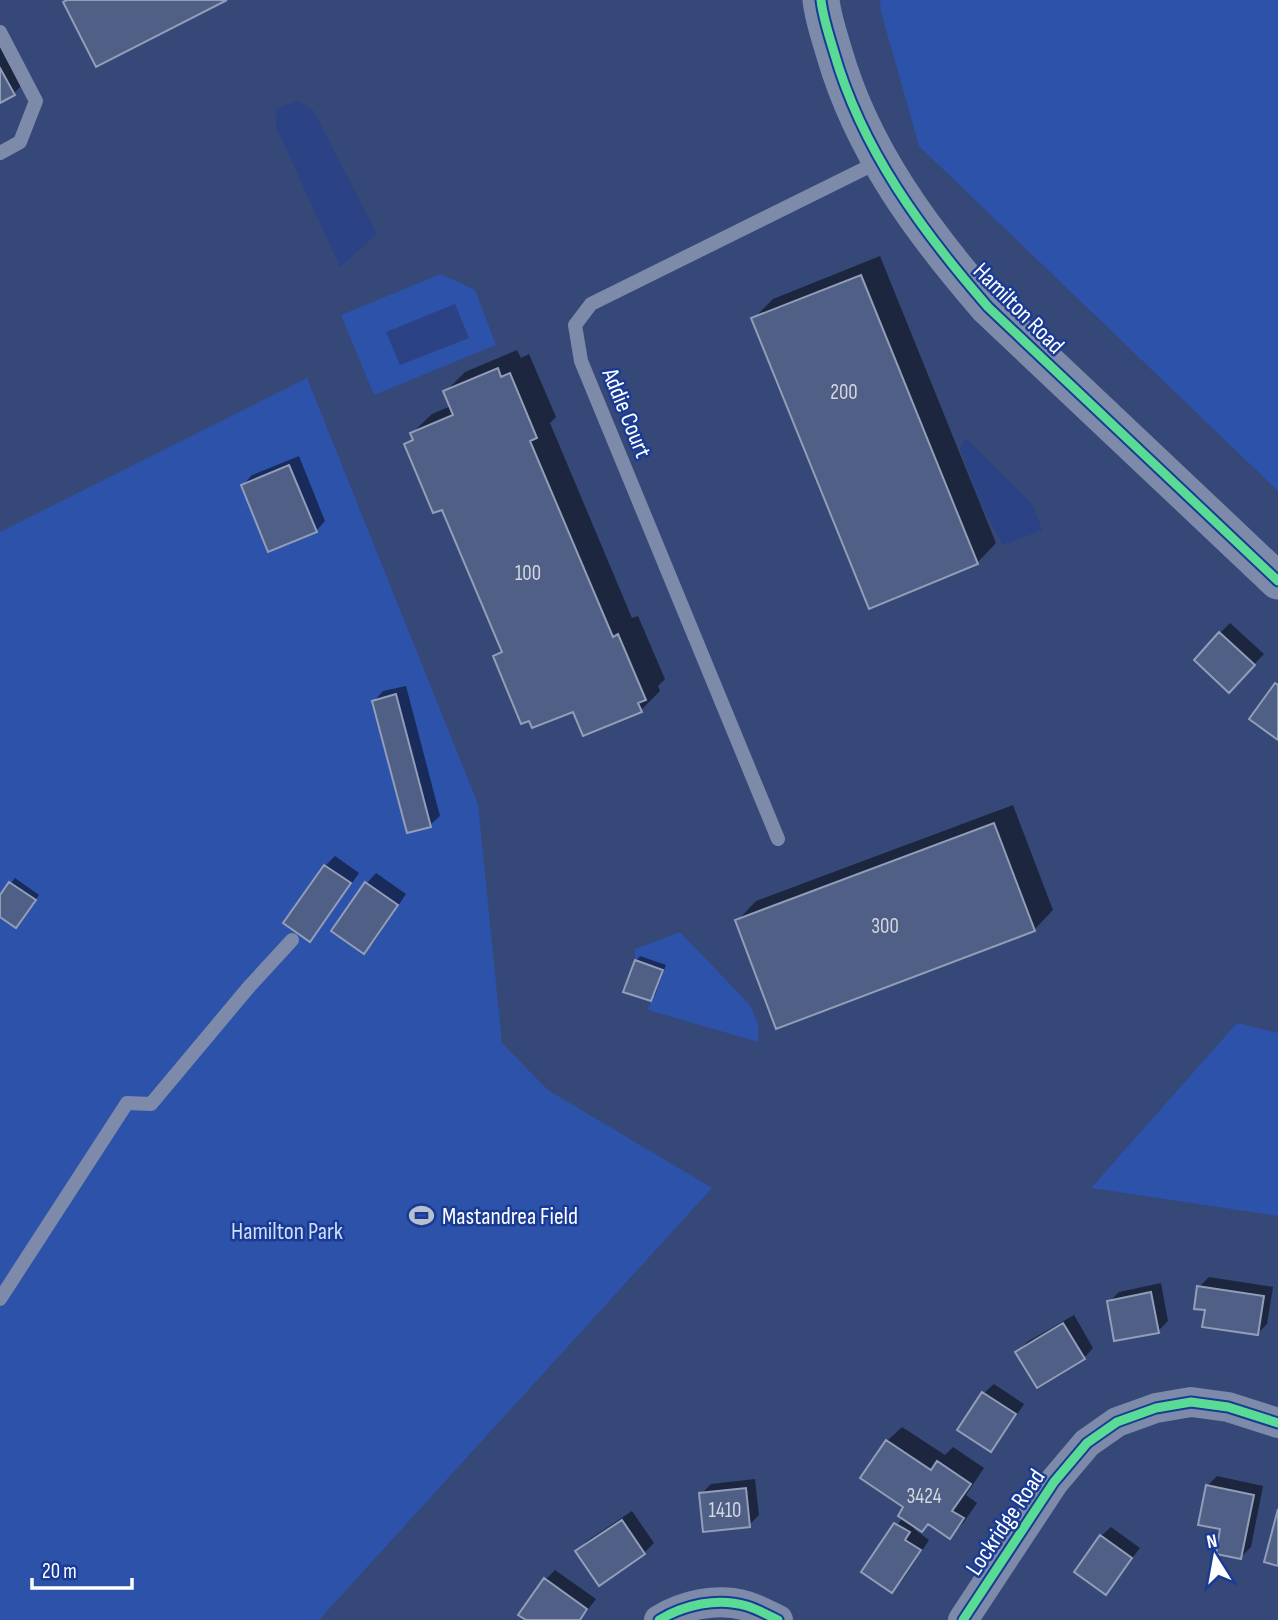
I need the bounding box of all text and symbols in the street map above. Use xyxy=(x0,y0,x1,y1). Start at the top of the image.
street label: Hamilton Road xyxy=(967,257,1070,360)
street label: Addie Court xyxy=(595,363,658,462)
house number: 200 xyxy=(830,380,858,405)
house number: 100 xyxy=(515,561,541,586)
house number: 300 xyxy=(871,914,899,939)
sports icon: Mastandrea Field xyxy=(408,1202,436,1230)
place label: Mastandrea Field xyxy=(442,1202,578,1231)
park label: Hamilton Park xyxy=(231,1217,343,1246)
street label: Lockridge Road xyxy=(959,1464,1051,1581)
house number: 3424 xyxy=(906,1484,942,1509)
house number: 1410 xyxy=(709,1498,741,1523)
north arrow xyxy=(1180,1522,1250,1592)
text: N xyxy=(1205,1530,1219,1554)
scale bar xyxy=(32,1546,131,1590)
text: 20 m xyxy=(42,1559,77,1584)

